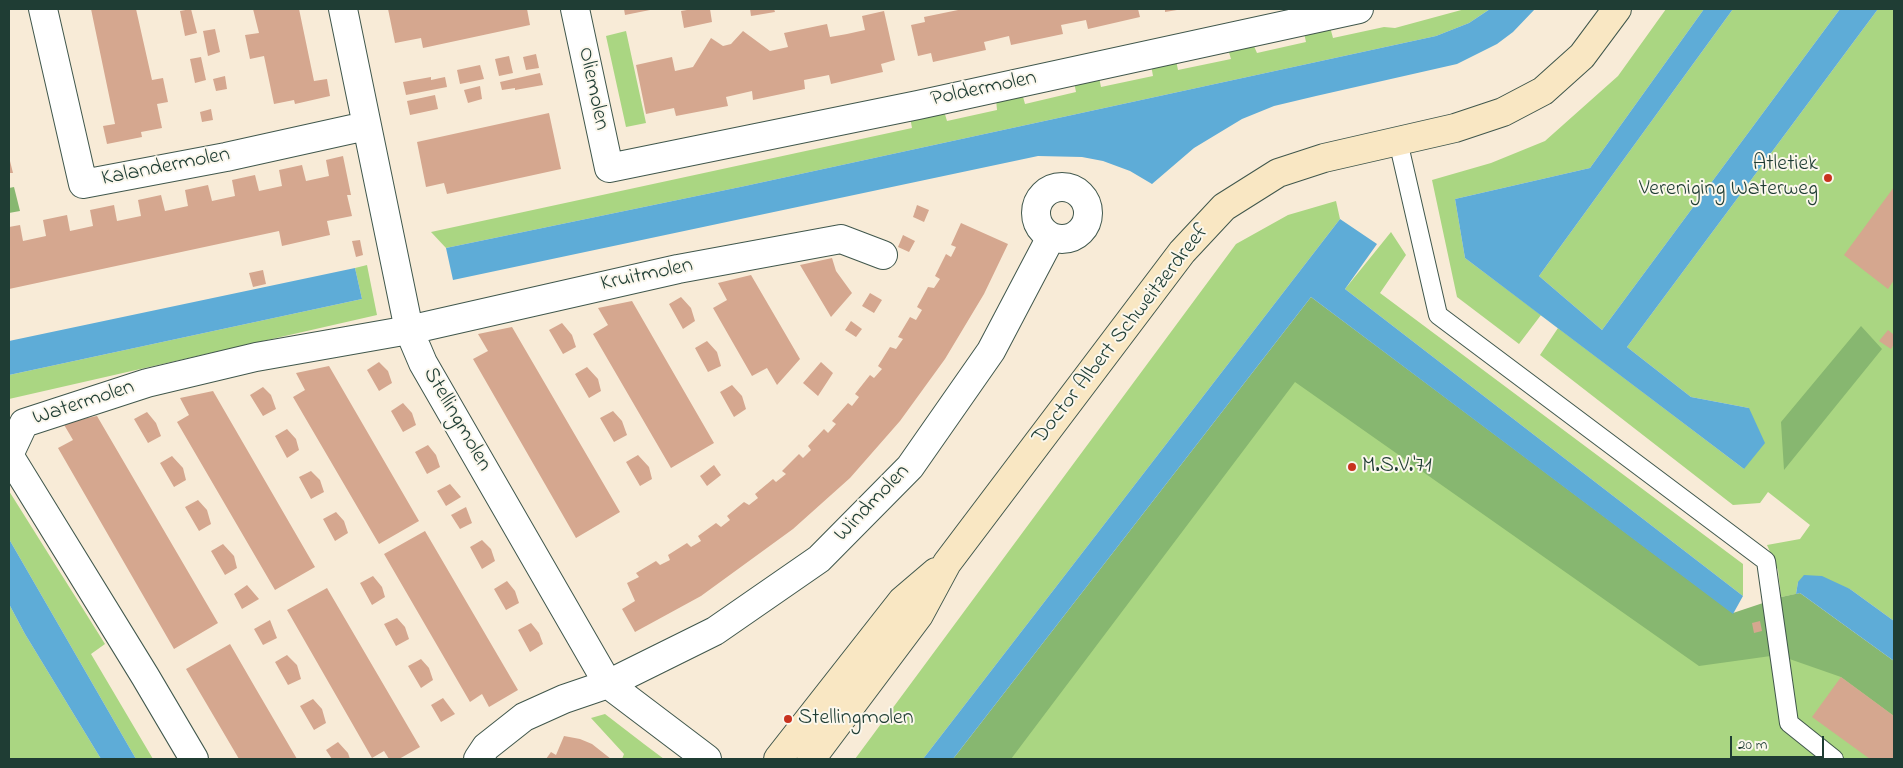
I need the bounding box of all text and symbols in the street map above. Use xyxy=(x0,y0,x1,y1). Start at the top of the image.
street label: Oliemolen xyxy=(570,45,614,133)
street label: Poldermolen xyxy=(929,66,1039,114)
street label: Kalandermolen xyxy=(100,143,232,193)
place label: Atletiek Vereniging Waterweg xyxy=(1639,152,1818,204)
marker: Atletiek Vereniging Waterweg xyxy=(1822,172,1834,184)
street label: Doctor Albert Schweitzerdreef xyxy=(1028,220,1216,450)
street label: Kruitmolen xyxy=(598,253,696,299)
street label: Stellingmolen xyxy=(416,363,496,477)
street label: Watermolen xyxy=(30,375,138,433)
place label: M.S.V.'71 xyxy=(1362,454,1432,480)
street label: Windmolen xyxy=(830,460,916,548)
marker: M.S.V.'71 xyxy=(1346,461,1358,473)
place label: Stellingmolen xyxy=(798,706,914,732)
marker: Stellingmolen xyxy=(782,713,794,725)
scale bar xyxy=(1733,726,1827,758)
text: 20 m xyxy=(1738,734,1767,756)

